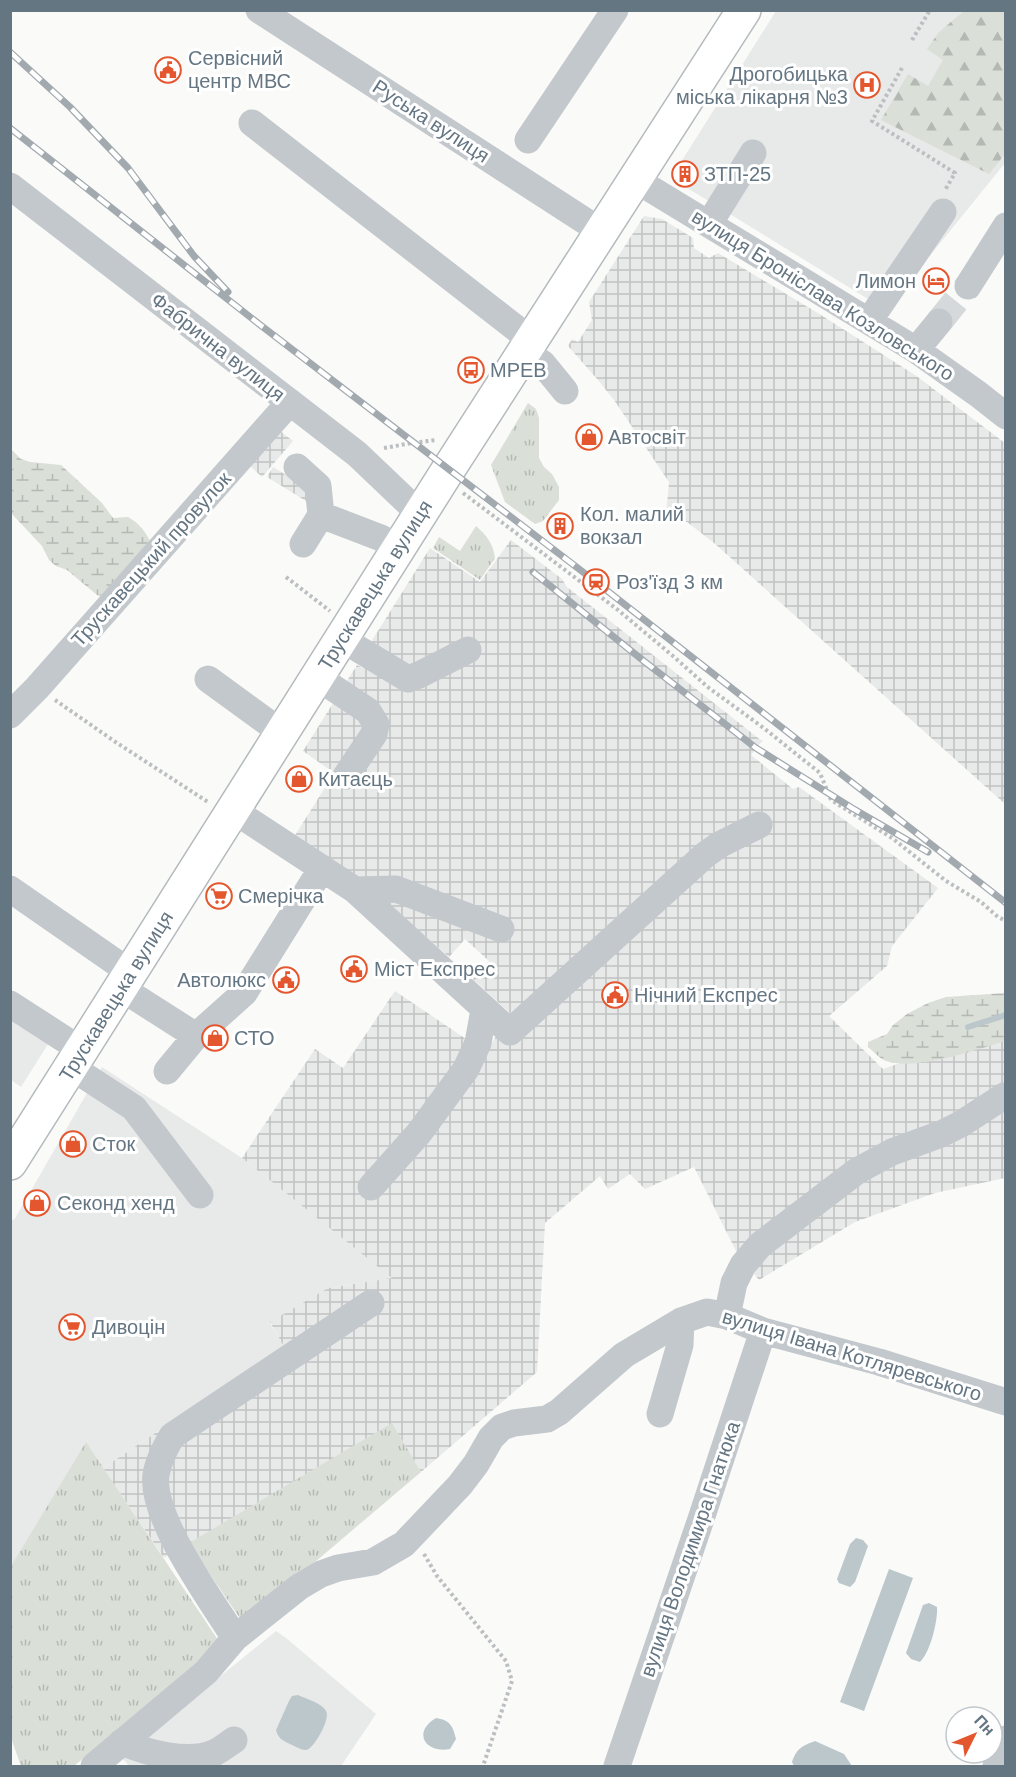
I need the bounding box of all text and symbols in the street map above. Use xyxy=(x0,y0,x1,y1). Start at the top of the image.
place label: Сервісний центр МВС xyxy=(188,47,291,92)
public building icon: Сервісний центр МВС xyxy=(153,55,183,85)
place label: Дрогобицька міська лікарня №3 xyxy=(676,63,849,108)
hospital icon: Дрогобицька міська лікарня №3 xyxy=(852,70,882,100)
street label: Руська вулиця xyxy=(369,75,493,167)
building icon: ЗТП-25 xyxy=(670,159,700,189)
place label: ЗТП-25 xyxy=(704,163,771,185)
street label: вулиця Броніслава Козловського xyxy=(688,205,958,385)
hotel icon: Лимон xyxy=(921,266,951,296)
place label: Лимон xyxy=(856,270,916,292)
street label: Фабрична вулиця xyxy=(147,288,289,406)
bus stop icon: МРЕВ xyxy=(456,355,486,385)
place label: МРЕВ xyxy=(490,359,547,381)
shop icon: Автосвіт xyxy=(574,422,604,452)
place label: Автосвіт xyxy=(608,426,686,448)
street label: Трускавецький провулок xyxy=(67,467,235,651)
street label: Трускавецька вулиця xyxy=(314,496,436,674)
place label: Кол. малий вокзал xyxy=(580,503,684,548)
building icon: Кол. малий вокзал xyxy=(545,511,575,541)
station icon: Роз'їзд 3 км xyxy=(581,567,611,597)
place label: Роз'їзд 3 км xyxy=(616,571,723,593)
shop icon: Китаєць xyxy=(284,764,314,794)
place label: Китаєць xyxy=(318,768,393,790)
supermarket icon: Смерічка xyxy=(204,881,234,911)
place label: Смерічка xyxy=(238,885,324,907)
street label: Трускавецька вулиця xyxy=(55,907,177,1085)
public building icon: Міст Експрес xyxy=(339,954,369,984)
place label: Міст Експрес xyxy=(374,958,495,980)
public building icon: Автолюкс xyxy=(271,965,301,995)
place label: Автолюкс xyxy=(177,969,266,991)
public building icon: Нічний Експрес xyxy=(600,980,630,1010)
place label: Нічний Експрес xyxy=(634,984,778,1006)
shop icon: СТО xyxy=(200,1023,230,1053)
place label: СТО xyxy=(234,1027,275,1049)
shop icon: Сток xyxy=(58,1129,88,1159)
place label: Сток xyxy=(92,1133,136,1155)
shop icon: Секонд хенд xyxy=(22,1188,52,1218)
place label: Секонд хенд xyxy=(57,1192,175,1214)
street label: вулиця Івана Котляревського xyxy=(720,1305,984,1405)
supermarket icon: Дивоцін xyxy=(57,1312,87,1342)
place label: Дивоцін xyxy=(92,1316,165,1338)
street label: вулиця Володимира Гнатюка xyxy=(636,1418,744,1680)
north arrow xyxy=(944,1705,1004,1765)
text: Пн xyxy=(971,1712,998,1739)

